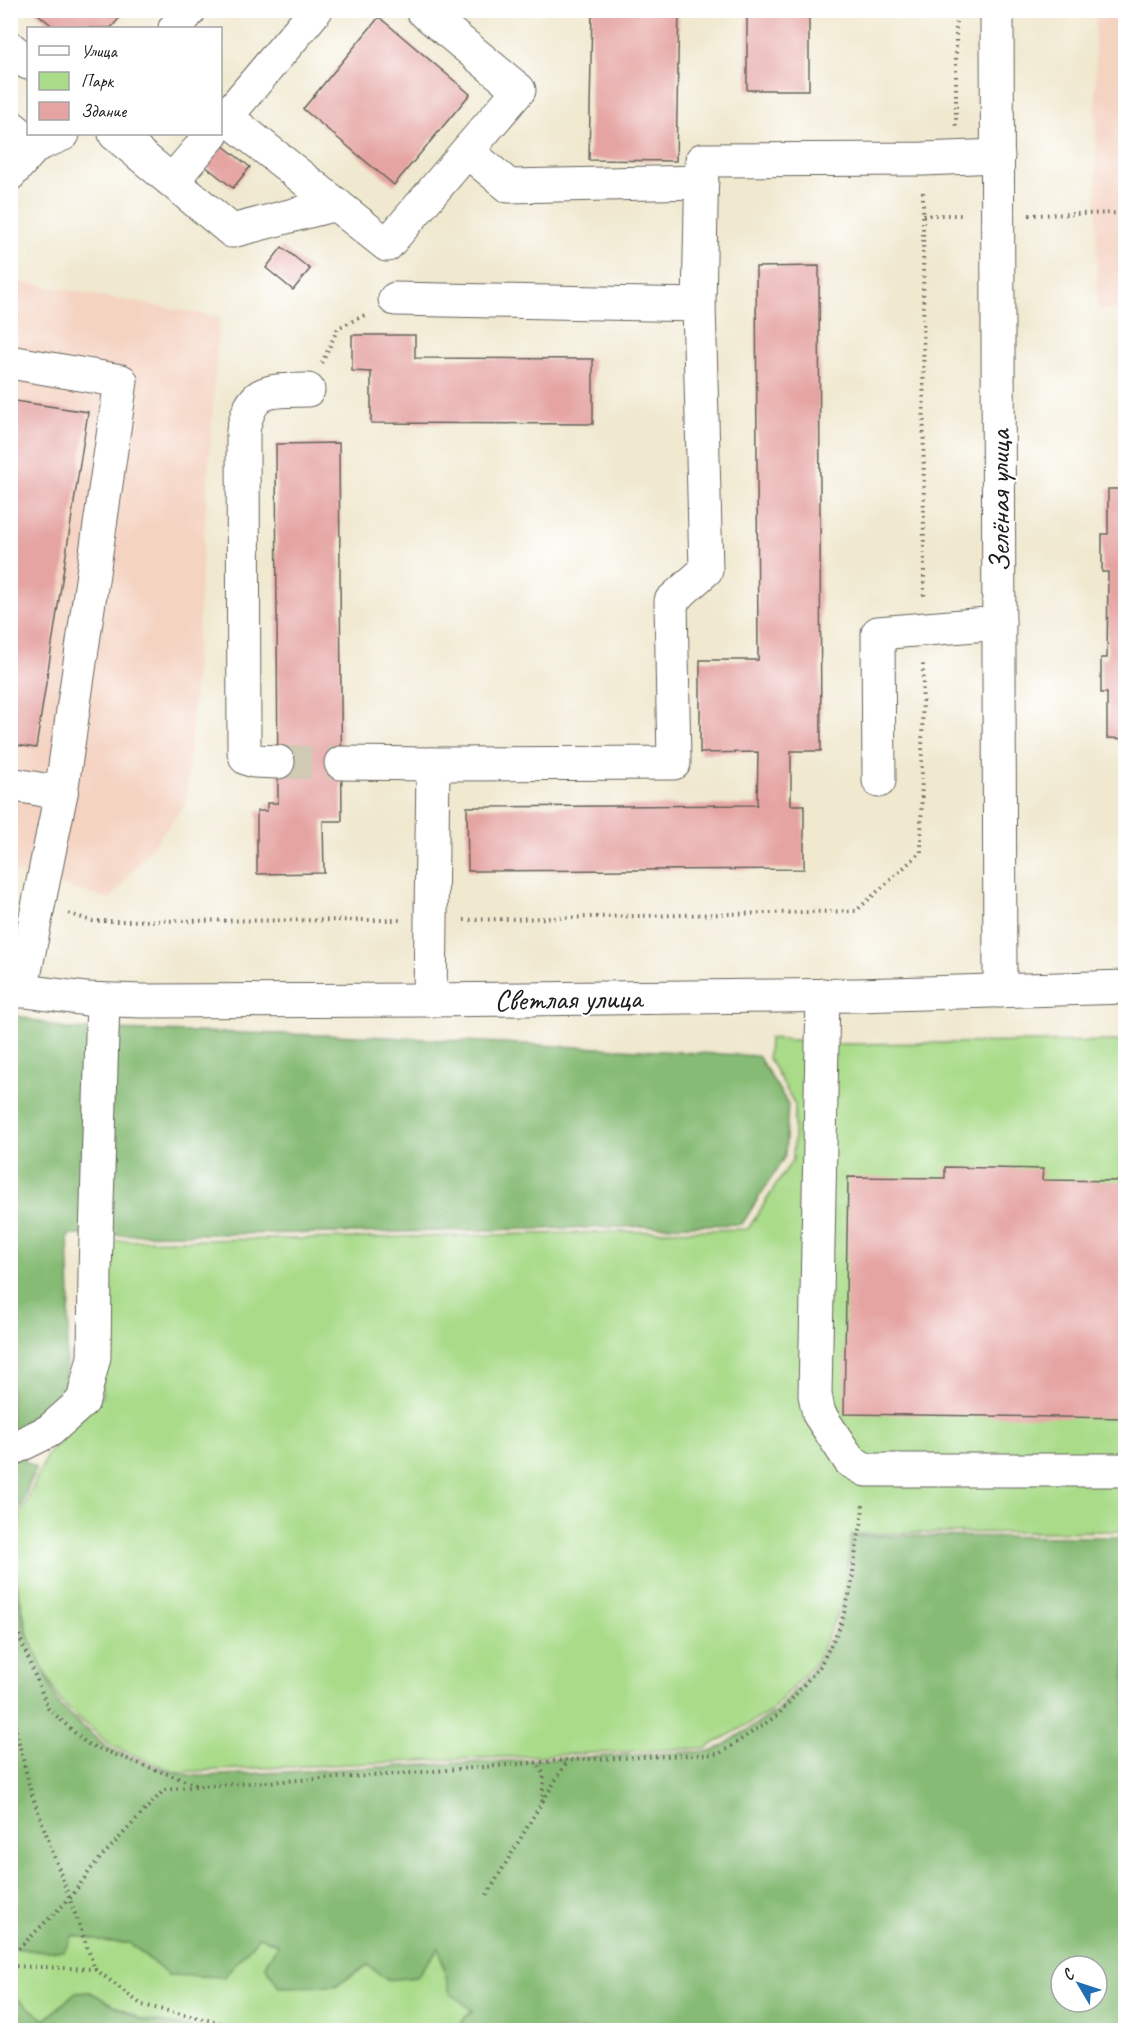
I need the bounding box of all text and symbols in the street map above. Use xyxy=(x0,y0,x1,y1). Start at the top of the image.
legend xyxy=(27,27,222,135)
text: Улица xyxy=(81,40,118,62)
text: Парк xyxy=(81,70,115,92)
text: Здание xyxy=(81,100,127,122)
street label: Зелёная улица xyxy=(980,428,1018,572)
street label: Светлая улица xyxy=(494,979,645,1019)
north arrow xyxy=(1049,1954,1109,2014)
text: С xyxy=(1058,1964,1080,1985)

